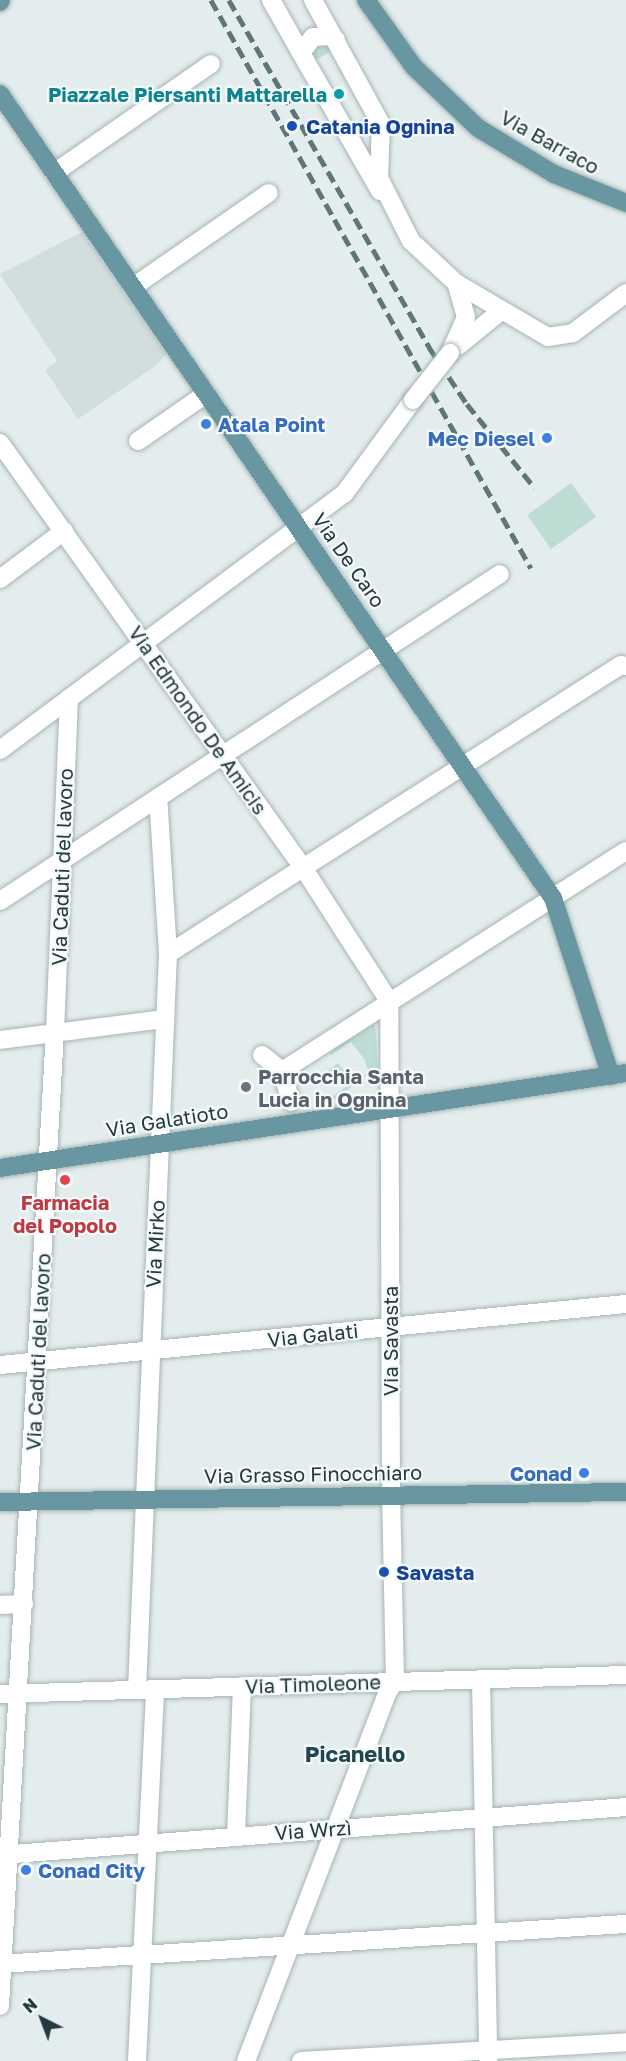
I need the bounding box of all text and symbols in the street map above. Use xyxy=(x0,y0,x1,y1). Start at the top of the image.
place label: Piazzale Piersanti Mattarella xyxy=(48,82,327,106)
marker: Piazzale Piersanti Mattarella xyxy=(332,87,346,101)
street label: Via Barraco xyxy=(496,105,604,179)
place label: Catania Ognina xyxy=(306,114,455,138)
marker: Catania Ognina xyxy=(283,117,301,135)
place label: Atala Point xyxy=(218,412,325,436)
marker: Atala Point xyxy=(199,417,213,431)
place label: Mec Diesel xyxy=(428,426,535,450)
marker: Mec Diesel xyxy=(540,431,554,445)
street label: Via De Caro xyxy=(308,508,390,612)
street label: Via Edmondo De Amicis xyxy=(124,621,272,819)
street label: Via Caduti del lavoro xyxy=(47,768,77,966)
place label: Parrocchia Santa Lucia in Ognina xyxy=(258,1064,424,1111)
marker: Parrocchia Santa Lucia in Ognina xyxy=(239,1080,253,1094)
street label: Via Galatioto xyxy=(104,1099,230,1141)
marker: Farmacia del Popolo xyxy=(58,1173,72,1187)
place label: Farmacia del Popolo xyxy=(13,1190,117,1237)
street label: Via Mirko xyxy=(141,1199,169,1289)
street label: Via Caduti del lavoro xyxy=(21,1253,55,1451)
street label: Via Savasta xyxy=(378,1286,402,1396)
street label: Via Galati xyxy=(266,1318,360,1352)
street label: Via Grasso Finocchiaro xyxy=(204,1460,422,1488)
place label: Conad xyxy=(510,1461,572,1485)
marker: Conad xyxy=(577,1466,591,1480)
place label: Savasta xyxy=(396,1560,474,1584)
marker: Savasta xyxy=(377,1565,391,1579)
street label: Via Timoleone xyxy=(245,1670,381,1698)
district label: Picanello xyxy=(305,1741,405,1767)
street label: Via Wrzì xyxy=(274,1815,352,1845)
place label: Conad City xyxy=(38,1858,145,1882)
marker: Conad City xyxy=(19,1863,33,1877)
north arrow xyxy=(12,1989,72,2049)
text: N xyxy=(19,1994,41,2017)

